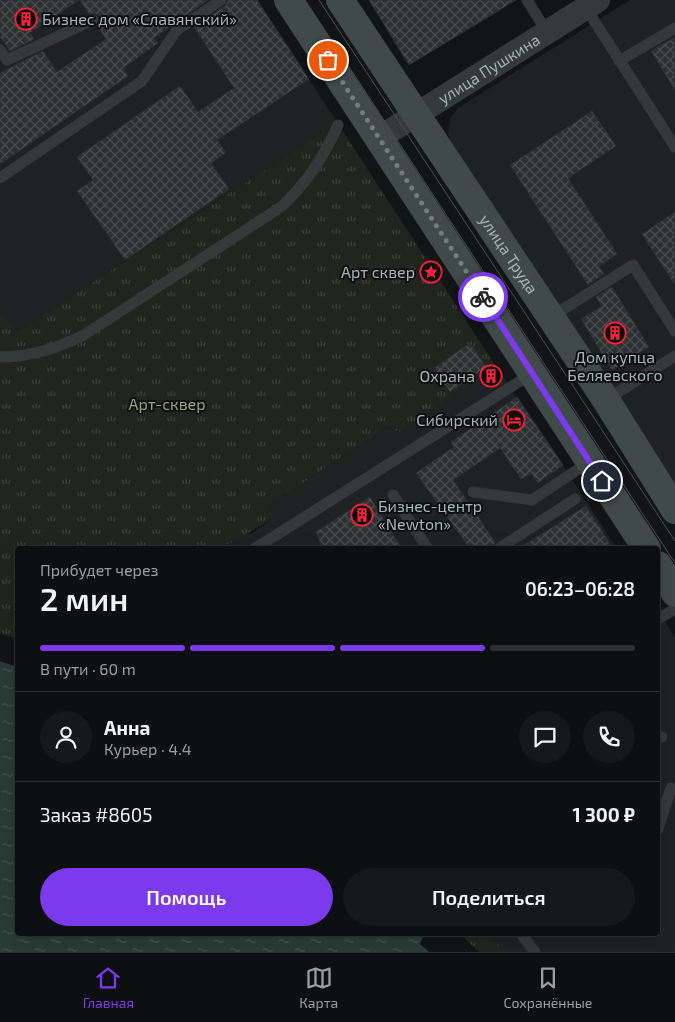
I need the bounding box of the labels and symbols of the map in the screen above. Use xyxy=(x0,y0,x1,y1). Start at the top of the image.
building icon: Бизнес дом «Славянский» xyxy=(14,7,38,31)
place label: Бизнес дом «Славянский» xyxy=(42,9,237,28)
street label: улица Пушкина xyxy=(434,29,543,108)
pin xyxy=(307,39,349,81)
street label: улица Труда xyxy=(475,210,543,297)
place icon: Арт сквер xyxy=(419,260,443,284)
place label: Арт сквер xyxy=(341,262,415,281)
courier xyxy=(458,272,508,322)
building icon: Дом купца Беляевского xyxy=(603,321,627,345)
place label: Дом купца Беляевского xyxy=(567,347,663,384)
building icon: Охрана xyxy=(479,364,503,388)
place label: Охрана xyxy=(420,366,475,385)
park label: Арт-сквер xyxy=(129,394,205,413)
hotel icon: Сибирский xyxy=(502,408,526,432)
place label: Сибирский xyxy=(416,410,498,429)
pin xyxy=(581,460,623,502)
place label: Бизнес-центр «Newton» xyxy=(378,496,482,533)
building icon: Бизнес-центр «Newton» xyxy=(350,503,374,527)

